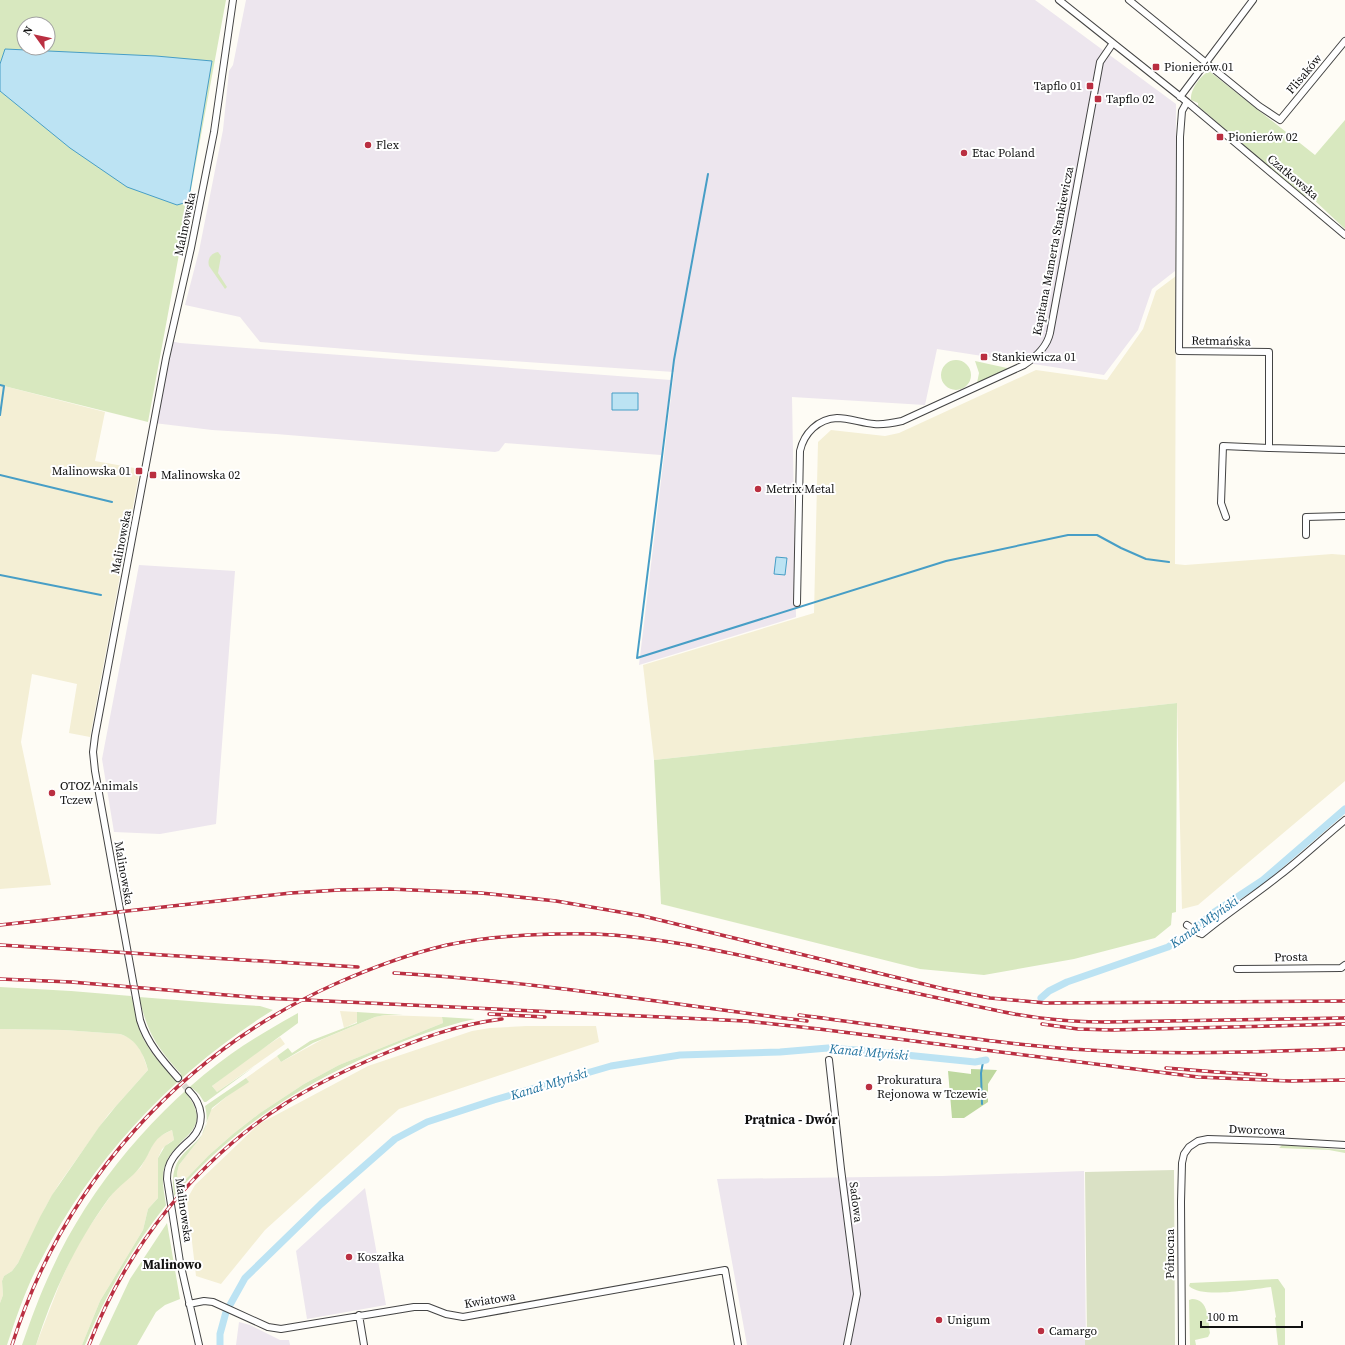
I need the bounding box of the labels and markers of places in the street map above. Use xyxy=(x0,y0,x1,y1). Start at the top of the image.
place label: Pionierów 01 xyxy=(1164,59,1234,75)
marker: Pionierów 01 xyxy=(1151,62,1161,72)
place label: Tapflo 01 xyxy=(1034,78,1082,94)
marker: Tapflo 01 xyxy=(1085,81,1095,91)
place label: Tapflo 02 xyxy=(1106,91,1154,107)
marker: Tapflo 02 xyxy=(1093,94,1103,104)
place label: Pionierów 02 xyxy=(1228,129,1298,145)
marker: Pionierów 02 xyxy=(1215,132,1225,142)
place label: Flex xyxy=(376,137,400,153)
marker: Flex xyxy=(363,140,373,150)
place label: Etac Poland xyxy=(972,145,1035,161)
marker: Etac Poland xyxy=(959,148,969,158)
place label: Stankiewicza 01 xyxy=(992,349,1076,365)
marker: Stankiewicza 01 xyxy=(979,352,989,362)
place label: Malinowska 01 xyxy=(52,463,131,479)
marker: Malinowska 01 xyxy=(134,466,144,476)
place label: Malinowska 02 xyxy=(161,467,240,483)
marker: Malinowska 02 xyxy=(148,470,158,480)
place label: Metrix Metal xyxy=(766,481,835,497)
marker: Metrix Metal xyxy=(753,484,763,494)
place label: OTOZ Animals Tczew xyxy=(60,778,138,808)
marker: OTOZ Animals Tczew xyxy=(47,788,57,798)
place label: Prokuratura Rejonowa w Tczewie xyxy=(877,1072,987,1102)
marker: Prokuratura Rejonowa w Tczewie xyxy=(864,1082,874,1092)
place label: Koszałka xyxy=(357,1249,405,1265)
marker: Koszałka xyxy=(344,1252,354,1262)
place label: Unigum xyxy=(947,1312,990,1328)
marker: Unigum xyxy=(934,1315,944,1325)
place label: Camargo xyxy=(1049,1323,1098,1339)
marker: Camargo xyxy=(1036,1326,1046,1336)

